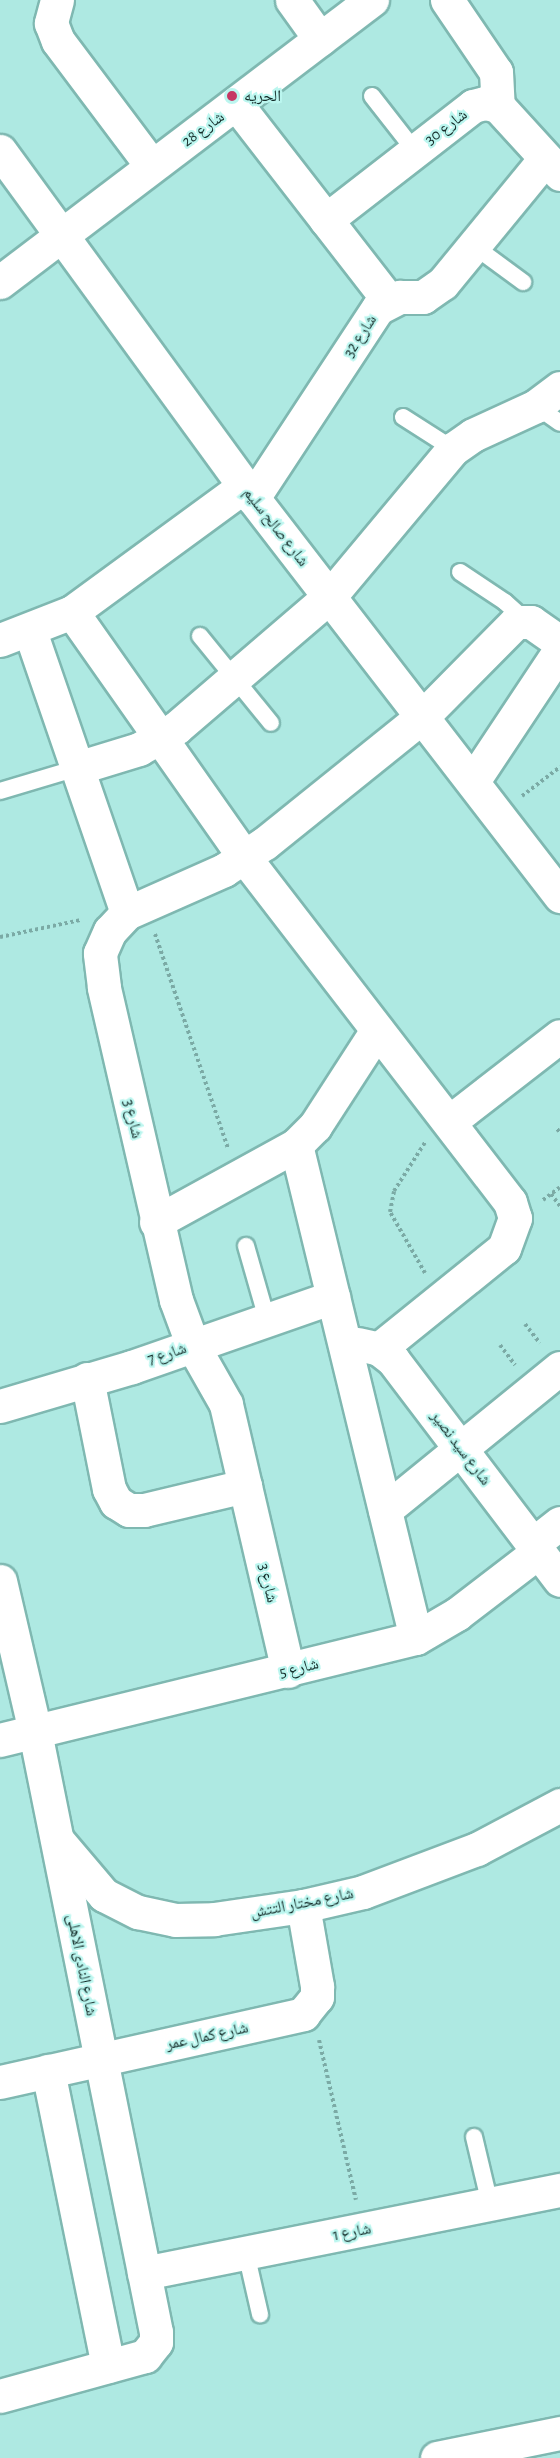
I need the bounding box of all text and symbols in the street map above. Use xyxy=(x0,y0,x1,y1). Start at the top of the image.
place label: الحريه xyxy=(244,86,281,106)
marker: الحريه xyxy=(225,89,239,103)
street label: شارع 30 xyxy=(421,105,471,149)
street label: شارع 28 xyxy=(178,107,228,151)
street label: شارع 32 xyxy=(339,311,381,361)
street label: شارع صالح سليم xyxy=(239,484,313,570)
street label: شارع 3 xyxy=(119,1098,147,1140)
street label: شارع 7 xyxy=(145,1338,189,1370)
street label: شارع سيد نصير xyxy=(427,1407,495,1489)
street label: شارع 3 xyxy=(254,1562,282,1604)
street label: شارع 5 xyxy=(277,1654,321,1682)
street label: شارع مختار التتش xyxy=(249,1884,355,1922)
street label: شارع النادى الاهلى xyxy=(63,1912,101,2018)
street label: شارع كمال عمر xyxy=(164,2018,250,2054)
street label: شارع 1 xyxy=(331,2219,373,2245)

